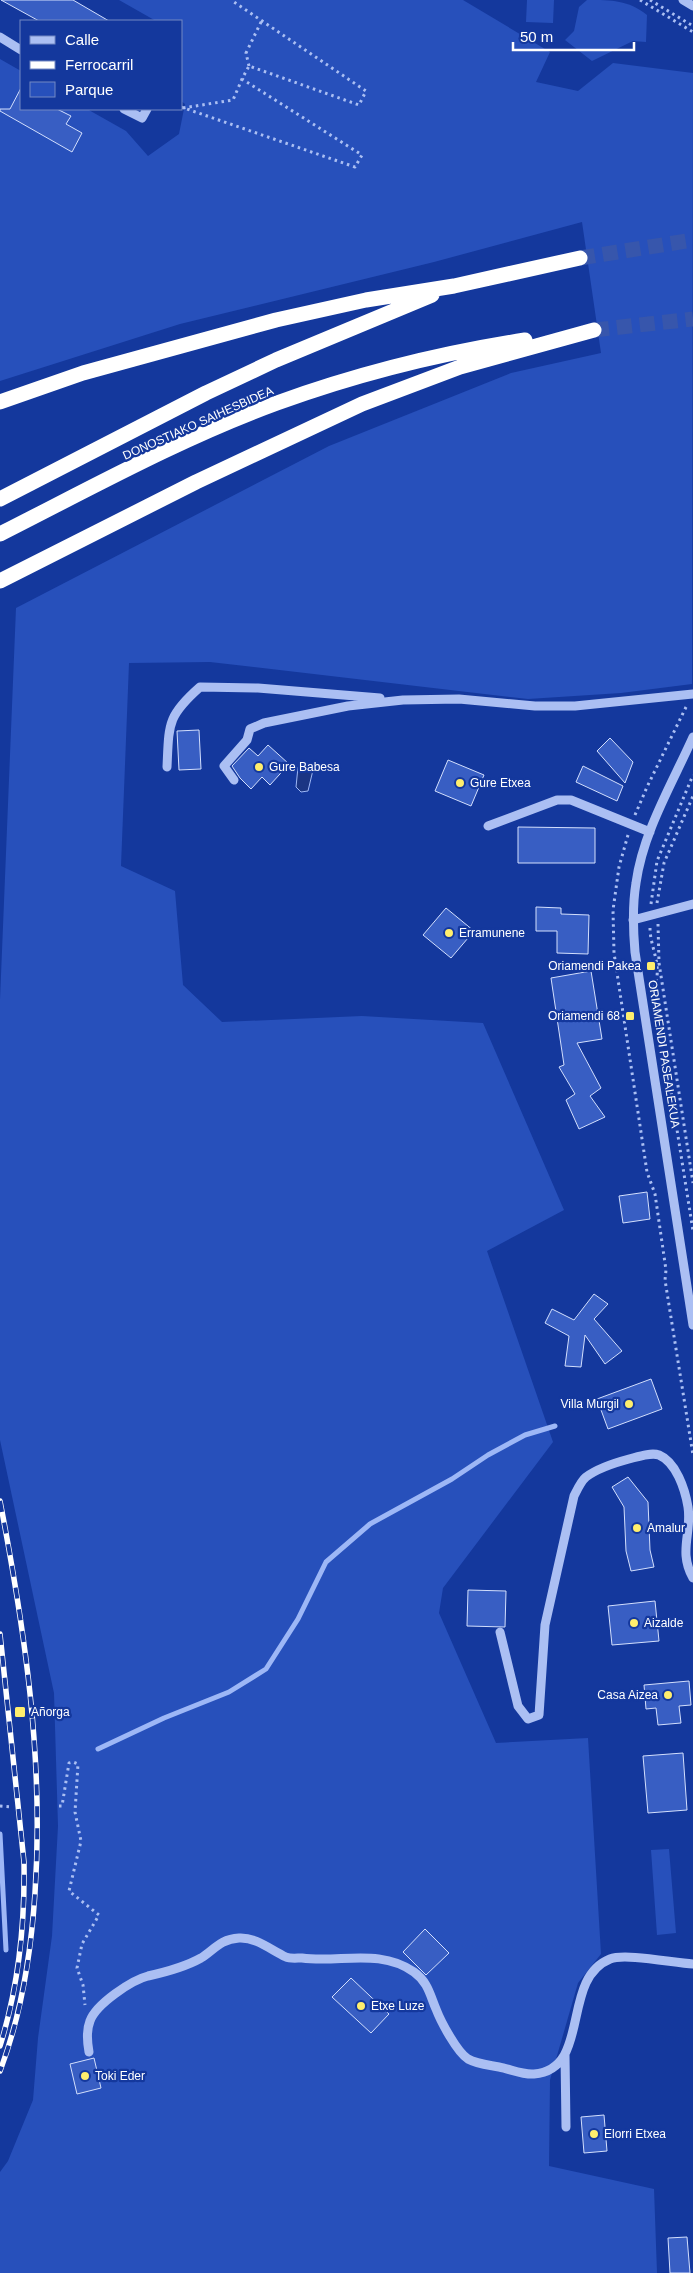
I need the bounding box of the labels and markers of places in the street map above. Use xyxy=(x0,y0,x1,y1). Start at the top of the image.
place label: Gure Babesa xyxy=(269,760,340,774)
marker: Gure Babesa xyxy=(253,761,265,773)
place label: Gure Etxea xyxy=(470,776,531,790)
marker: Gure Etxea xyxy=(454,777,466,789)
place label: Erramunene xyxy=(459,926,525,940)
marker: Erramunene xyxy=(443,927,455,939)
place label: Oriamendi Pakea xyxy=(548,959,641,973)
marker: Oriamendi Pakea xyxy=(645,960,657,972)
place label: Oriamendi 68 xyxy=(548,1009,620,1023)
marker: Oriamendi 68 xyxy=(624,1010,636,1022)
place label: Villa Murgil xyxy=(561,1397,619,1411)
marker: Villa Murgil xyxy=(623,1398,635,1410)
place label: Amalur xyxy=(647,1521,685,1535)
marker: Amalur xyxy=(631,1522,643,1534)
place label: Aizalde xyxy=(644,1616,684,1630)
marker: Aizalde xyxy=(628,1617,640,1629)
place label: Casa Aizea xyxy=(597,1688,658,1702)
marker: Casa Aizea xyxy=(662,1689,674,1701)
marker: Añorga xyxy=(13,1705,27,1719)
place label: Añorga xyxy=(31,1705,70,1719)
place label: Etxe Luze xyxy=(371,1999,425,2013)
marker: Etxe Luze xyxy=(355,2000,367,2012)
place label: Toki Eder xyxy=(95,2069,145,2083)
marker: Toki Eder xyxy=(79,2070,91,2082)
place label: Elorri Etxea xyxy=(604,2127,666,2141)
marker: Elorri Etxea xyxy=(588,2128,600,2140)

